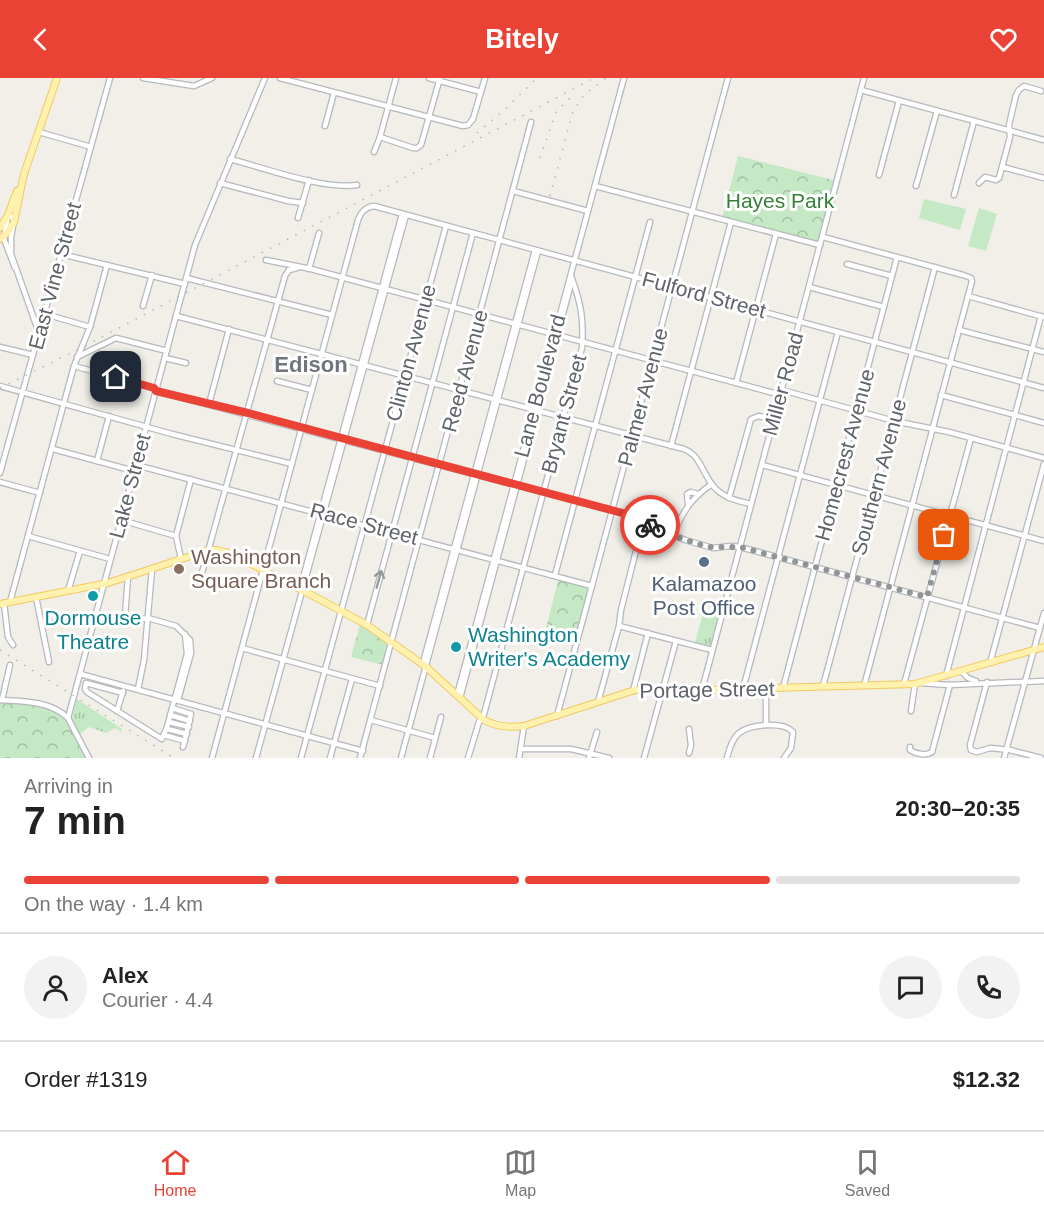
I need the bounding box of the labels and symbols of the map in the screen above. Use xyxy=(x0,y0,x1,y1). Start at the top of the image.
park label: Hayes Park xyxy=(726,189,835,212)
street label: East Vine Street xyxy=(24,200,85,352)
street label: Fulford Street xyxy=(640,267,769,322)
street label: Clinton Avenue xyxy=(381,282,440,424)
street label: Reed Avenue xyxy=(437,307,492,435)
street label: Lane Boulevard xyxy=(509,312,570,460)
street label: Palmer Avenue xyxy=(613,325,672,468)
street label: Miller Road xyxy=(758,330,807,438)
pin xyxy=(90,351,141,402)
district label: Edison xyxy=(274,352,348,377)
street label: Bryant Street xyxy=(537,352,591,476)
street label: Homecrest Avenue xyxy=(810,366,879,543)
street label: Southern Avenue xyxy=(847,396,910,557)
street label: Lake Street xyxy=(105,431,155,541)
courier xyxy=(620,495,680,555)
street label: Race Street xyxy=(308,498,421,549)
pin xyxy=(918,509,969,560)
place label: Washington Square Branch xyxy=(191,545,331,592)
marker: Kalamazoo Post Office xyxy=(697,555,711,569)
marker: Washington Square Branch xyxy=(172,562,186,576)
one-way arrow xyxy=(374,570,385,589)
place label: Kalamazoo Post Office xyxy=(651,572,757,619)
marker: Dormouse Theatre xyxy=(86,589,100,603)
place label: Dormouse Theatre xyxy=(45,606,141,653)
place label: Washington Writer's Academy xyxy=(468,623,631,670)
marker: Washington Writer's Academy xyxy=(449,640,463,654)
street label: Portage Street xyxy=(639,677,775,702)

